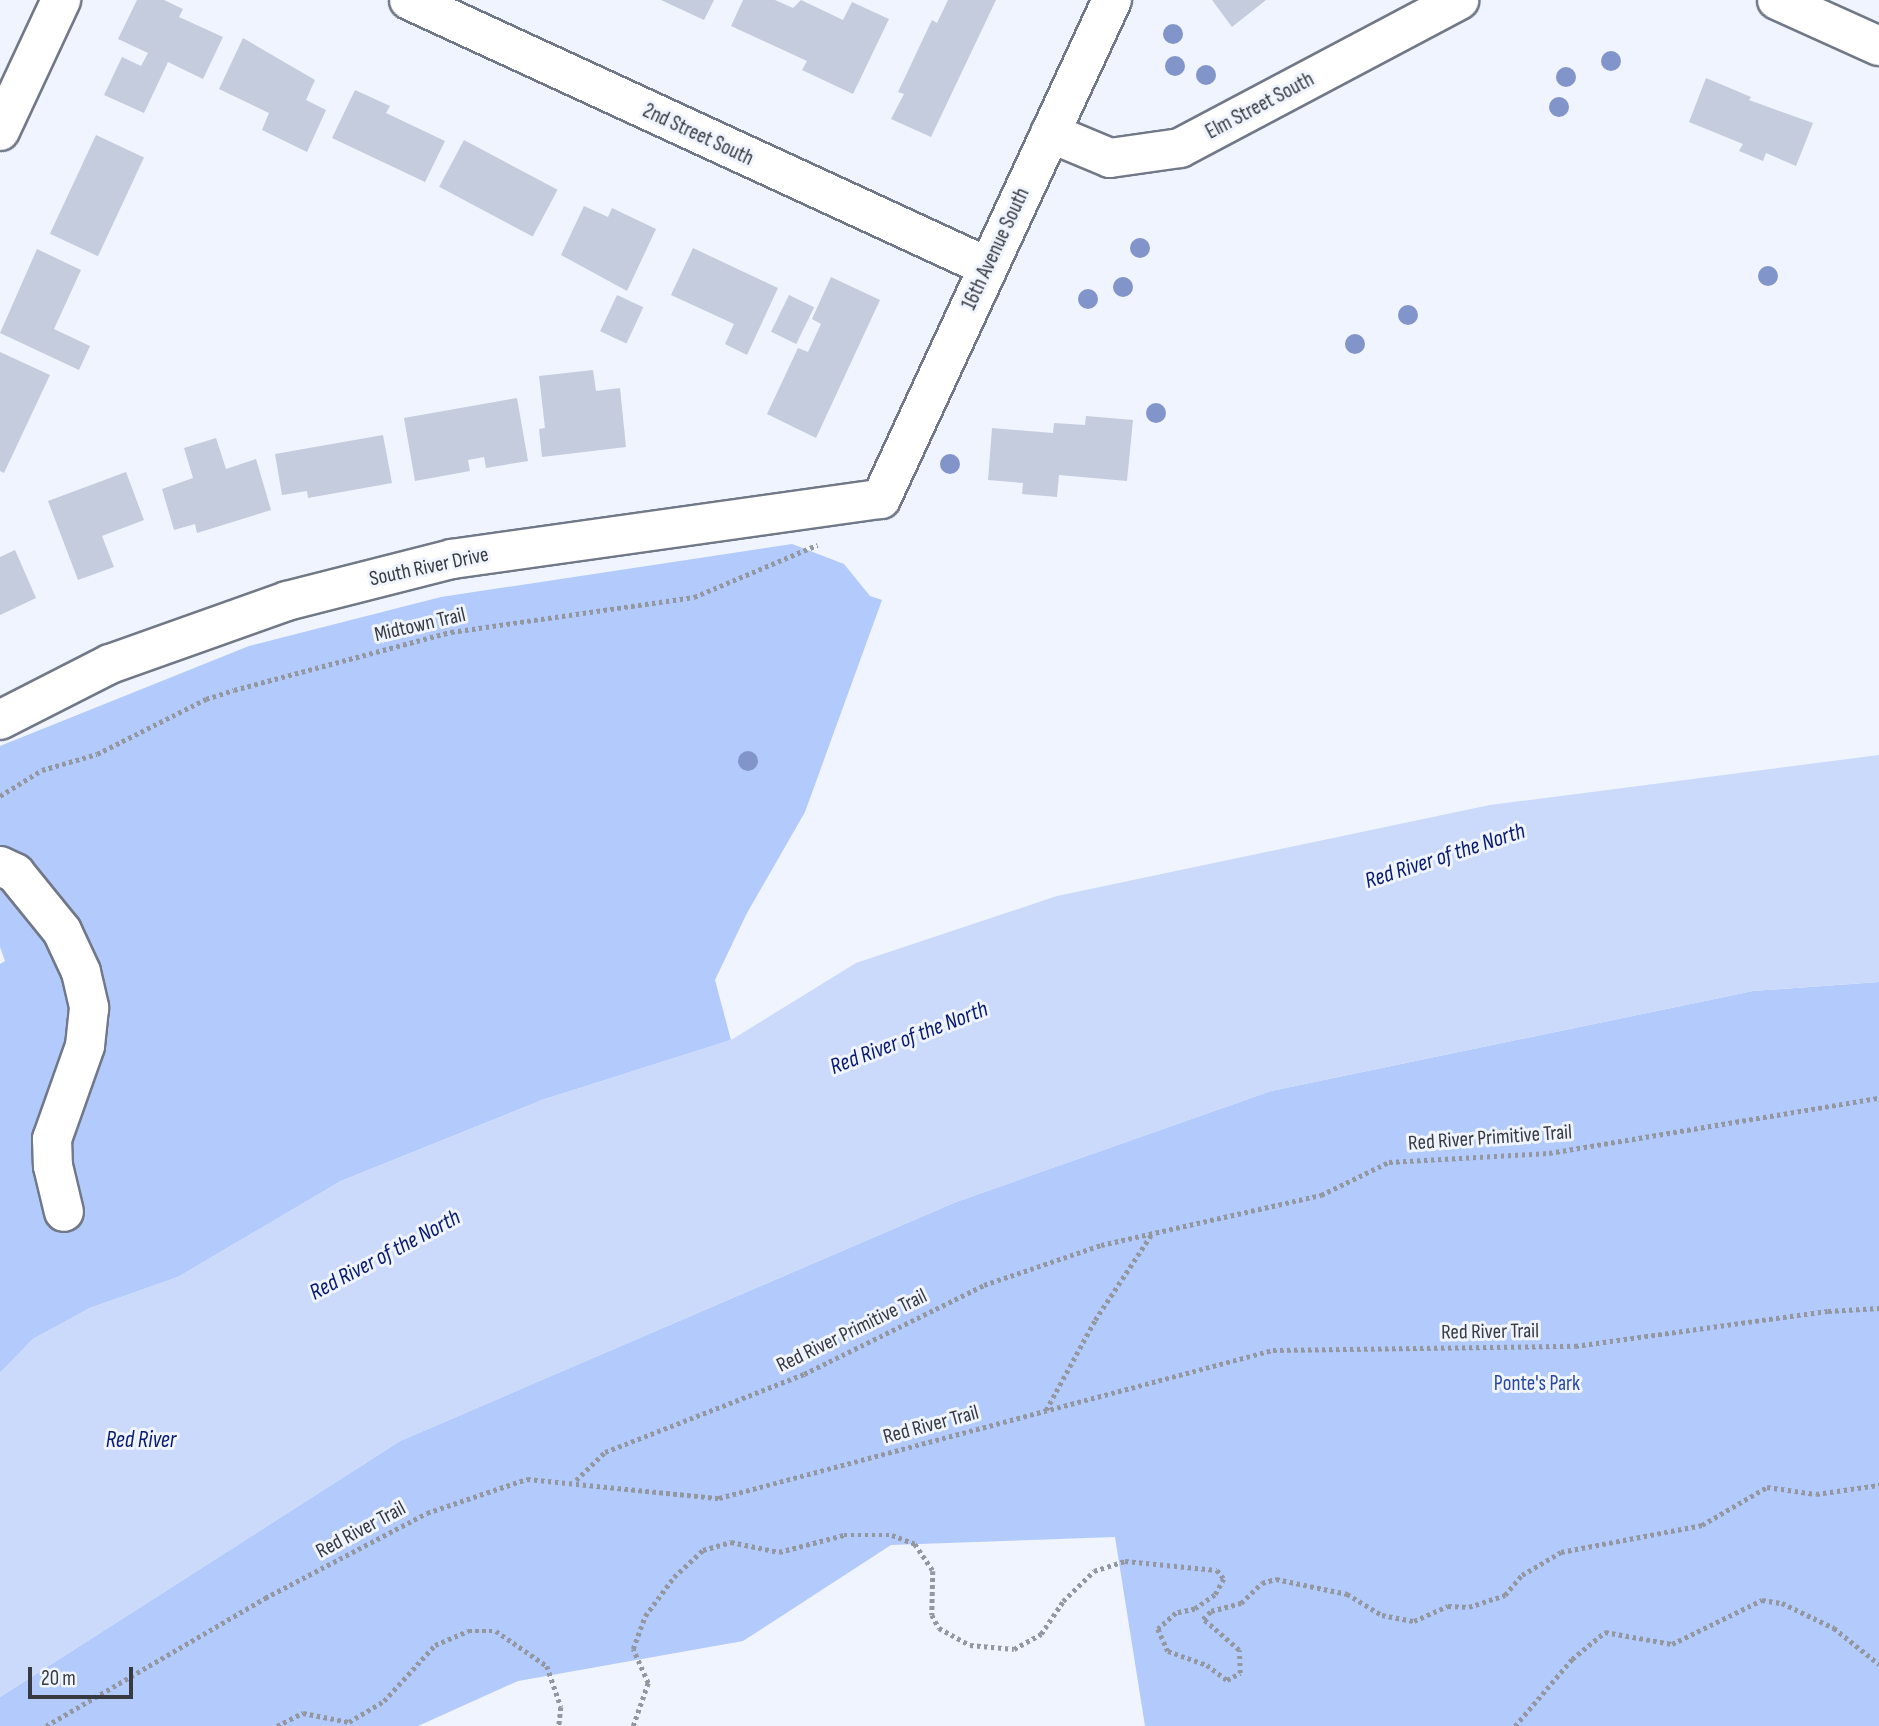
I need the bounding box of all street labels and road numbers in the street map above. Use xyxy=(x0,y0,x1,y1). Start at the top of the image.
street label: Elm Street South xyxy=(1202,67,1318,145)
street label: 2nd Street South xyxy=(639,98,757,172)
street label: 16th Avenue South xyxy=(957,184,1035,314)
street label: South River Drive xyxy=(367,542,491,592)
street label: Midtown Trail xyxy=(372,602,468,648)
street label: Red River Primitive Trail xyxy=(1407,1120,1573,1156)
street label: Red River Primitive Trail xyxy=(773,1284,931,1378)
street label: Red River Trail xyxy=(1441,1319,1539,1345)
street label: Red River Trail xyxy=(880,1400,982,1450)
street label: Red River Trail xyxy=(312,1496,410,1564)

